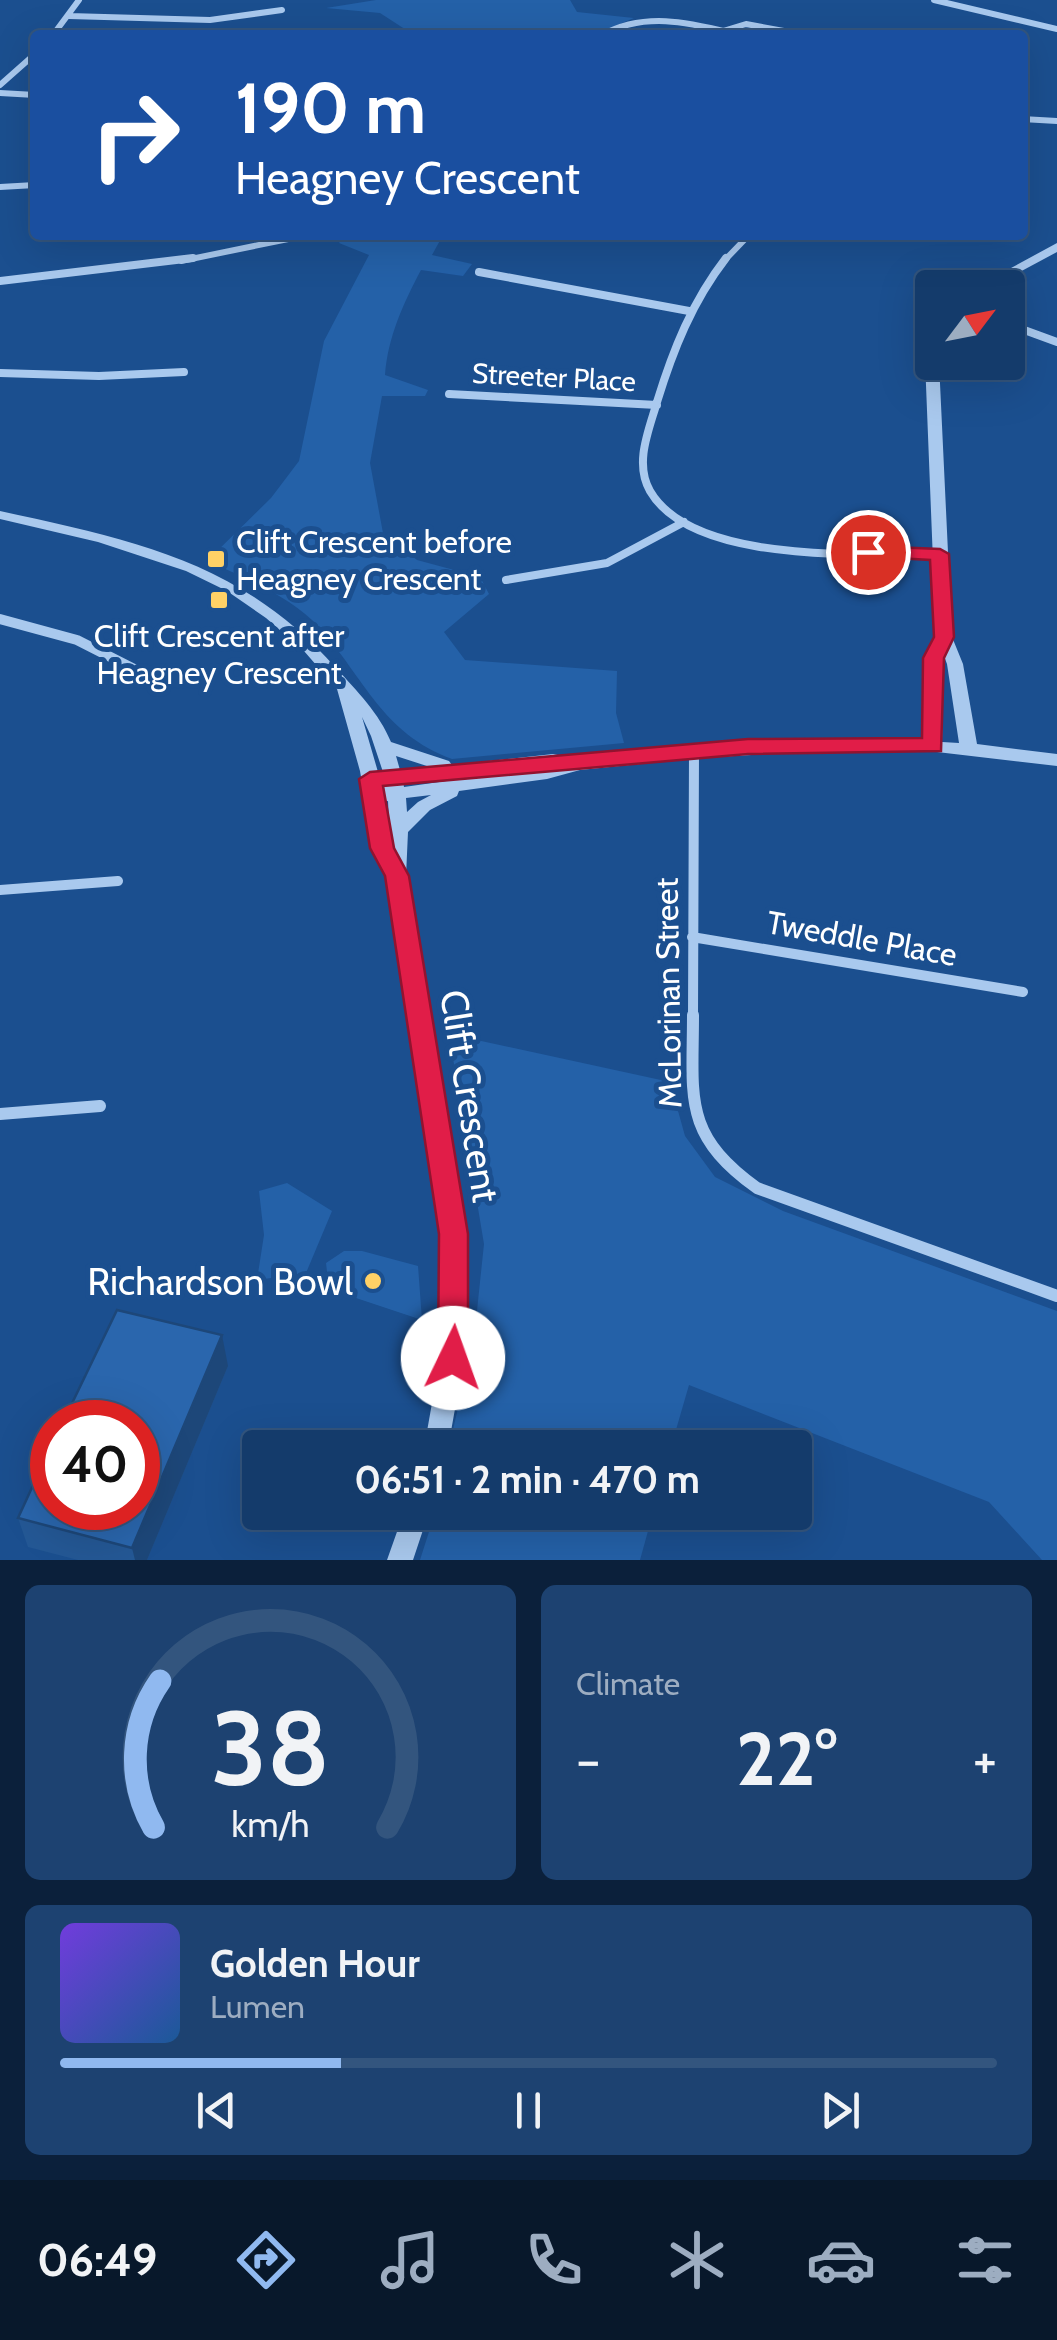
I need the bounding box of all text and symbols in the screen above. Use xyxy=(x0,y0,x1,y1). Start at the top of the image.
text: 190 m xyxy=(235,65,426,151)
icon: right xyxy=(70,70,200,200)
text: Heagney Crescent xyxy=(235,151,580,205)
north arrow xyxy=(915,270,1025,380)
map controls xyxy=(915,270,1025,380)
street label: Streeter Place xyxy=(471,356,637,398)
pin xyxy=(826,510,911,595)
place label: Clift Crescent before Heagney Crescent xyxy=(236,522,512,598)
icon: arrive xyxy=(841,525,896,580)
marker: Clift Crescent before Heagney Crescent xyxy=(205,548,227,570)
marker: Clift Crescent after Heagney Crescent xyxy=(208,589,230,611)
place label: Clift Crescent after Heagney Crescent xyxy=(94,616,345,692)
street label: McLorinan Street xyxy=(646,877,690,1109)
street label: Tweddle Place xyxy=(764,902,960,974)
street label: Clift Crescent xyxy=(430,986,510,1206)
place label: Richardson Bowl xyxy=(87,1258,353,1305)
marker: Richardson Bowl xyxy=(362,1270,384,1292)
position arrow xyxy=(401,1306,505,1410)
speed limit sign: 40 xyxy=(30,1400,160,1530)
text: 06:51 · 2 min · 470 m xyxy=(354,1456,700,1503)
text: Climate xyxy=(576,1664,680,1703)
text: 38 xyxy=(211,1685,330,1811)
text: 22° xyxy=(736,1713,837,1804)
text: − xyxy=(576,1726,600,1793)
text: + xyxy=(973,1726,997,1793)
text: km/h xyxy=(231,1803,310,1846)
text: Golden Hour xyxy=(210,1940,420,1987)
text: Lumen xyxy=(210,1987,305,2026)
icon: previous xyxy=(189,2083,244,2138)
icon: pause xyxy=(501,2083,556,2138)
icon: next xyxy=(813,2083,868,2138)
icon: directions xyxy=(231,2225,301,2295)
icon: music xyxy=(375,2225,445,2295)
icon: phone xyxy=(519,2225,589,2295)
icon: climate xyxy=(662,2225,732,2295)
icon: car xyxy=(806,2225,876,2295)
icon: filters xyxy=(950,2225,1020,2295)
text: 06:49 xyxy=(37,2233,157,2287)

